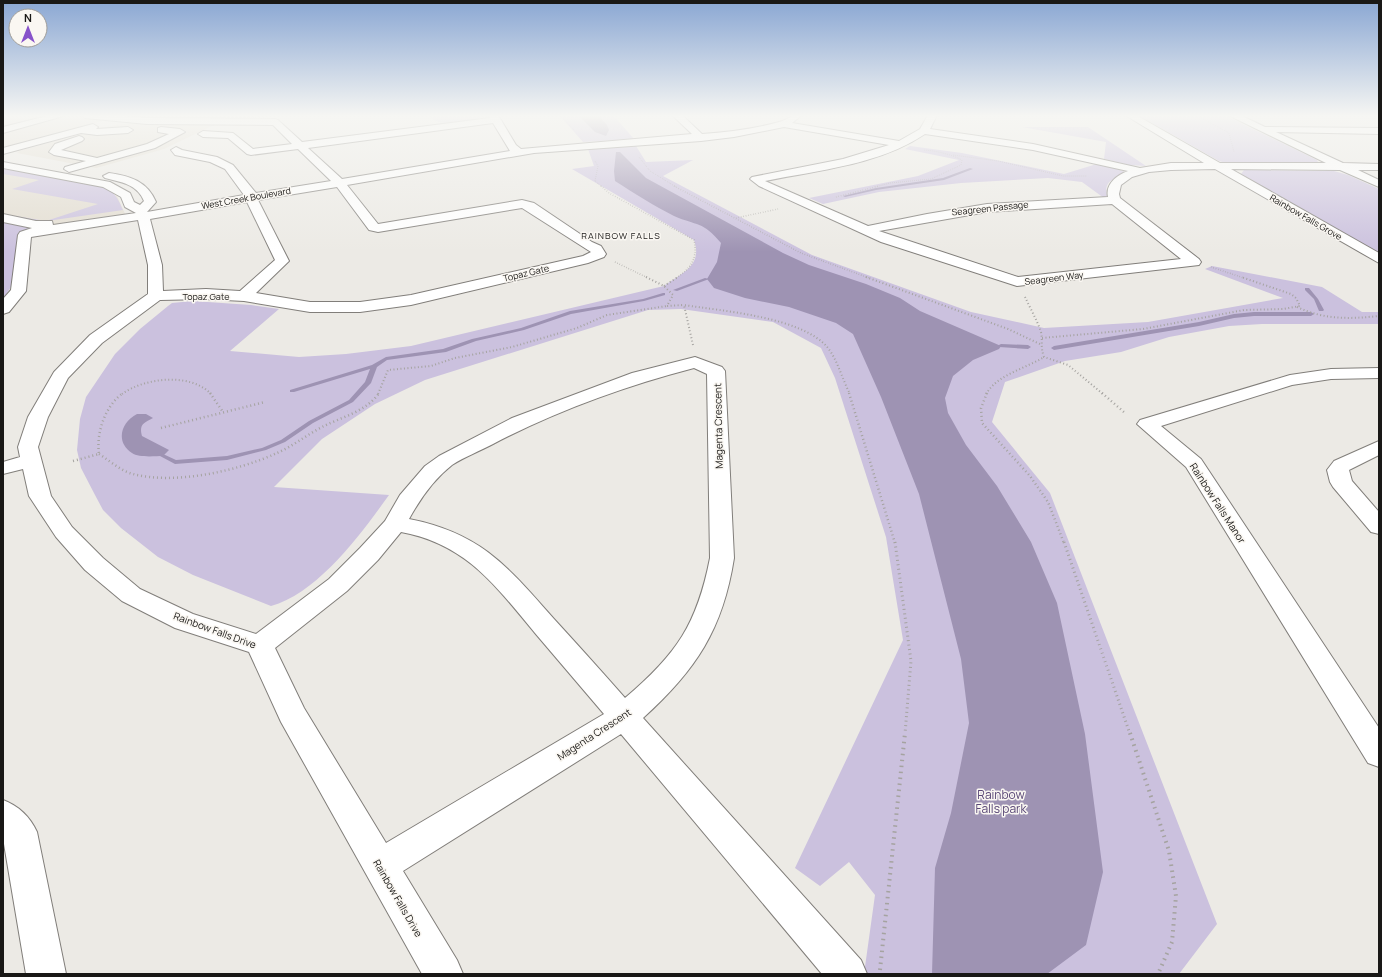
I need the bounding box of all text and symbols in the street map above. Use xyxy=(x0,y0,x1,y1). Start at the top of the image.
north arrow xyxy=(8,8,48,48)
text: N xyxy=(24,10,32,25)
street label: West Creek Boulevard xyxy=(200,184,292,212)
street label: Rainbow Falls Grove xyxy=(1267,191,1345,243)
street label: Seagreen Passage xyxy=(951,198,1029,218)
district label: RAINBOW FALLS xyxy=(581,229,661,242)
street label: Topaz Gate xyxy=(502,261,550,285)
street label: Seagreen Way xyxy=(1024,268,1084,288)
street label: Topaz Gate xyxy=(183,290,229,303)
street label: Magenta Crescent xyxy=(710,383,726,469)
street label: Rainbow Falls Manor xyxy=(1187,460,1249,546)
street label: Rainbow Falls Drive xyxy=(172,609,258,652)
street label: Magenta Crescent xyxy=(554,705,634,763)
park label: Rainbow Falls park xyxy=(976,786,1027,817)
street label: Rainbow Falls Drive xyxy=(370,857,426,939)

